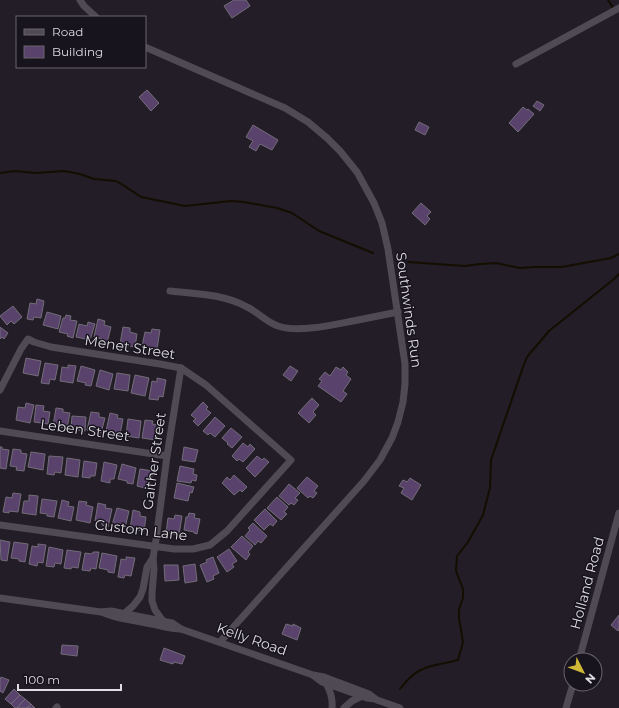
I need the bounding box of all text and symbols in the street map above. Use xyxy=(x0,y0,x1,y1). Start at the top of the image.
legend xyxy=(16,16,146,68)
text: Road xyxy=(52,24,83,39)
text: Building xyxy=(52,44,103,59)
street label: Southwinds Run xyxy=(392,251,426,369)
street label: Menet Street xyxy=(83,331,177,363)
street label: Gaither Street xyxy=(138,411,170,511)
street label: Leben Street xyxy=(39,415,131,445)
street label: Custom Lane xyxy=(94,515,188,545)
street label: Holland Road xyxy=(566,535,608,631)
street label: Kelly Road xyxy=(214,619,290,659)
north arrow xyxy=(563,652,603,692)
scale bar xyxy=(18,666,121,692)
text: N xyxy=(582,671,599,687)
text: 100 m xyxy=(24,672,60,687)

